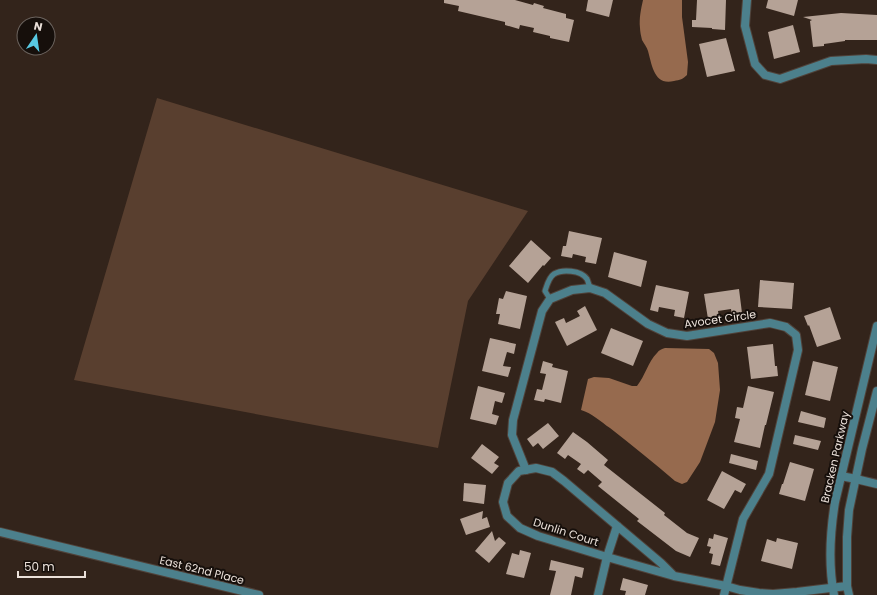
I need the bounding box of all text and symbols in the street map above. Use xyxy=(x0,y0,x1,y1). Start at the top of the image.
north arrow xyxy=(16,16,56,56)
text: N xyxy=(32,18,44,35)
street label: Avocet Circle xyxy=(683,306,757,332)
street label: Bracken Parkway xyxy=(817,409,854,504)
street label: Dunlin Court xyxy=(531,514,601,550)
street label: East 62nd Place xyxy=(158,552,246,588)
scale bar xyxy=(18,553,85,579)
text: 50 m xyxy=(24,558,55,575)

